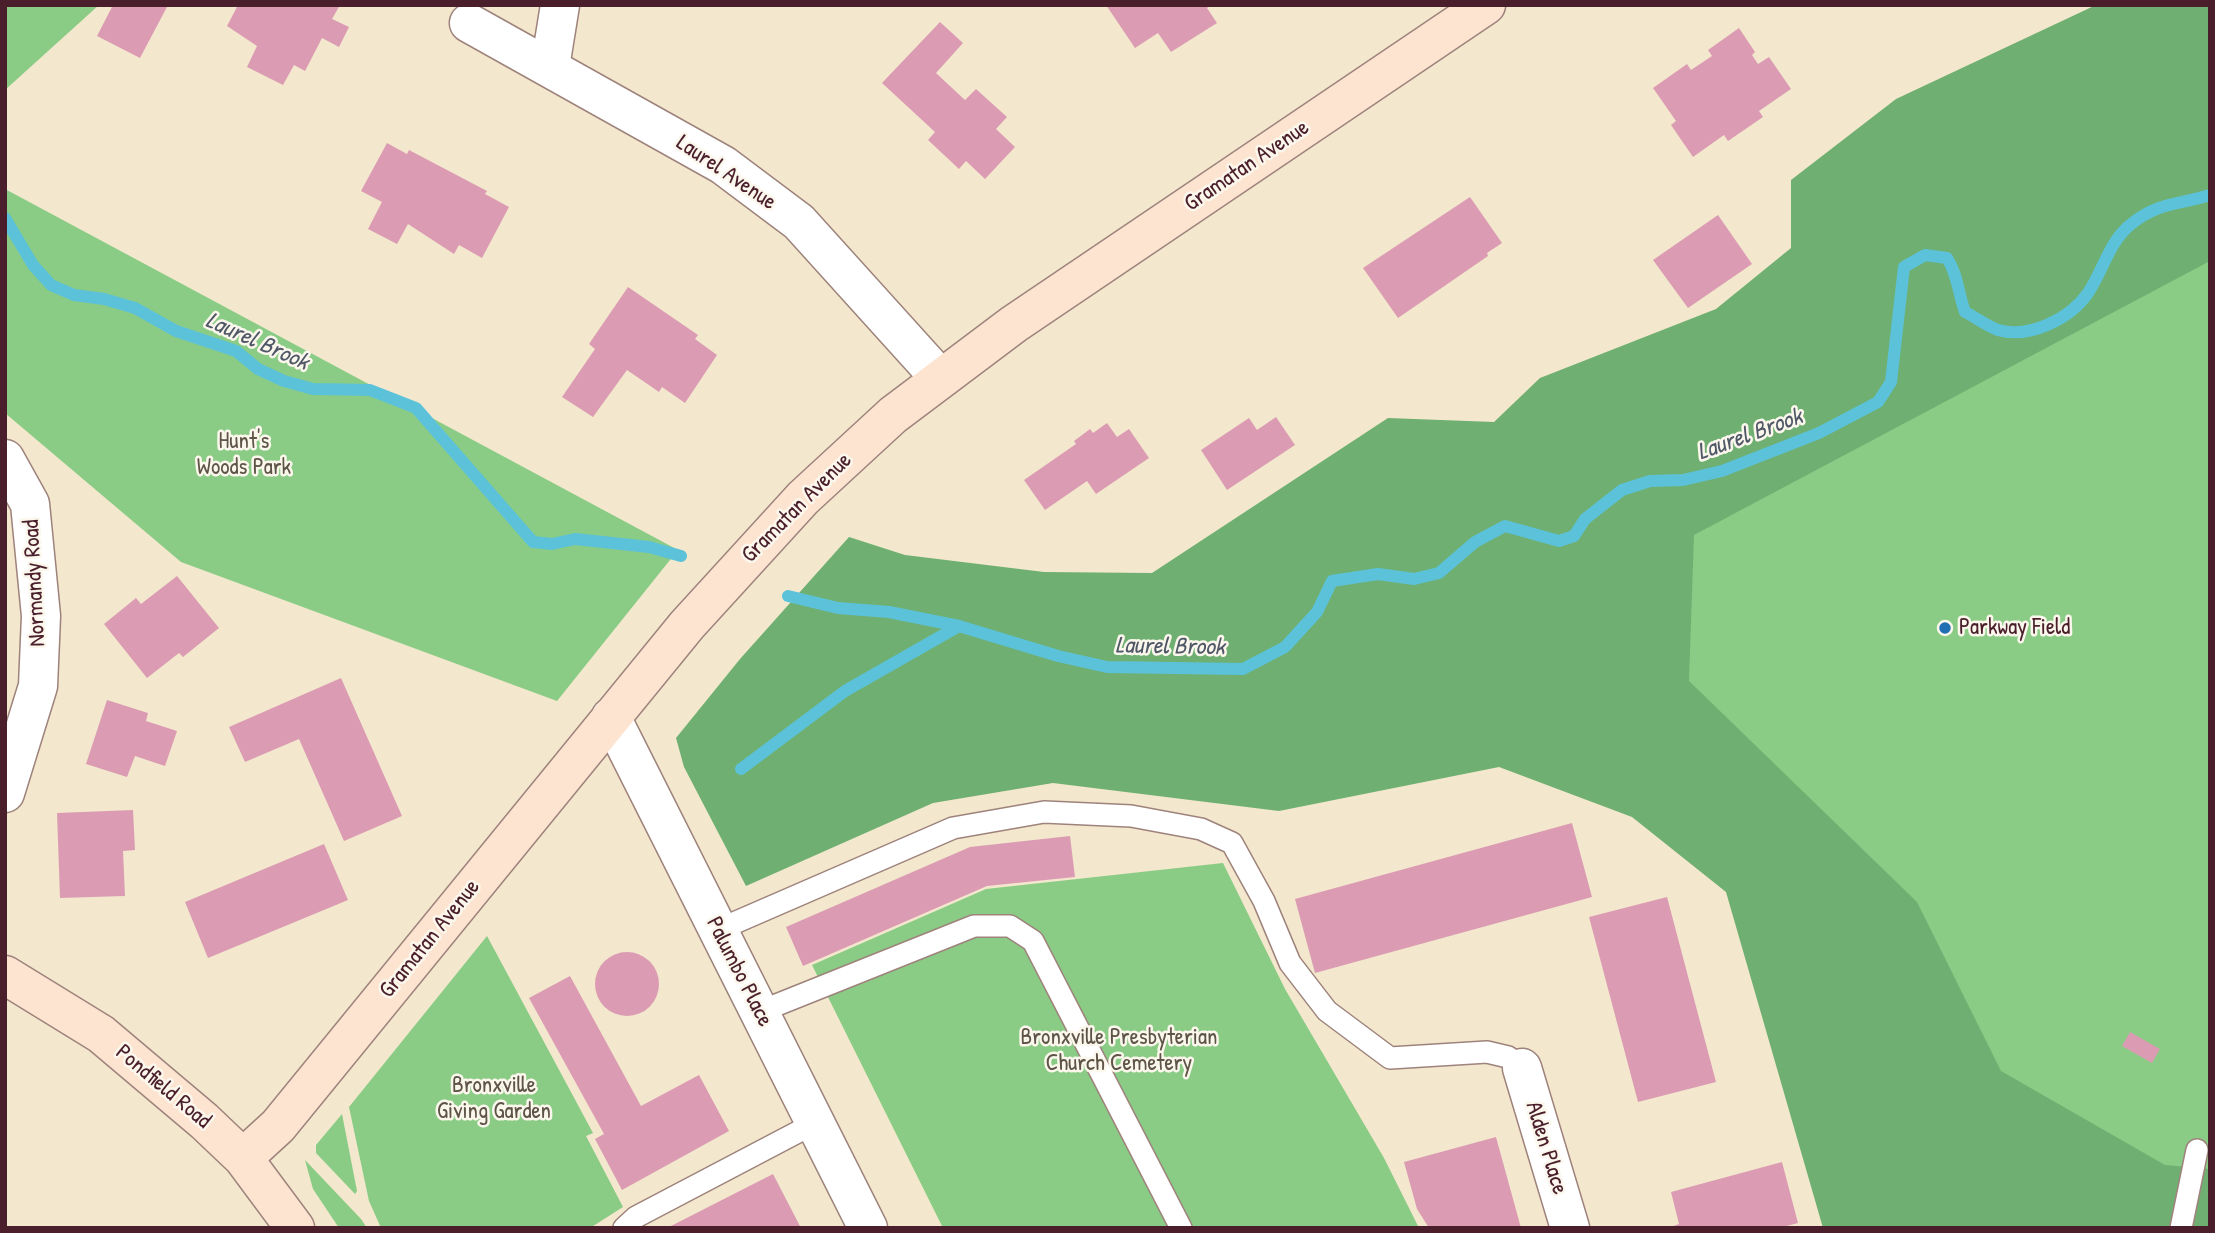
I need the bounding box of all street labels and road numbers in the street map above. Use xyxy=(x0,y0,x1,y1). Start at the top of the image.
street label: Gramatan Avenue xyxy=(1179,114,1315,218)
street label: Laurel Avenue xyxy=(671,130,781,216)
street label: Gramatan Avenue xyxy=(736,447,858,569)
street label: Normandy Road xyxy=(18,519,52,647)
street label: Gramatan Avenue xyxy=(374,874,486,1004)
street label: Palumbo Place xyxy=(700,913,778,1031)
street label: Pondfield Road xyxy=(110,1039,216,1135)
street label: Alden Place xyxy=(1519,1098,1573,1198)

